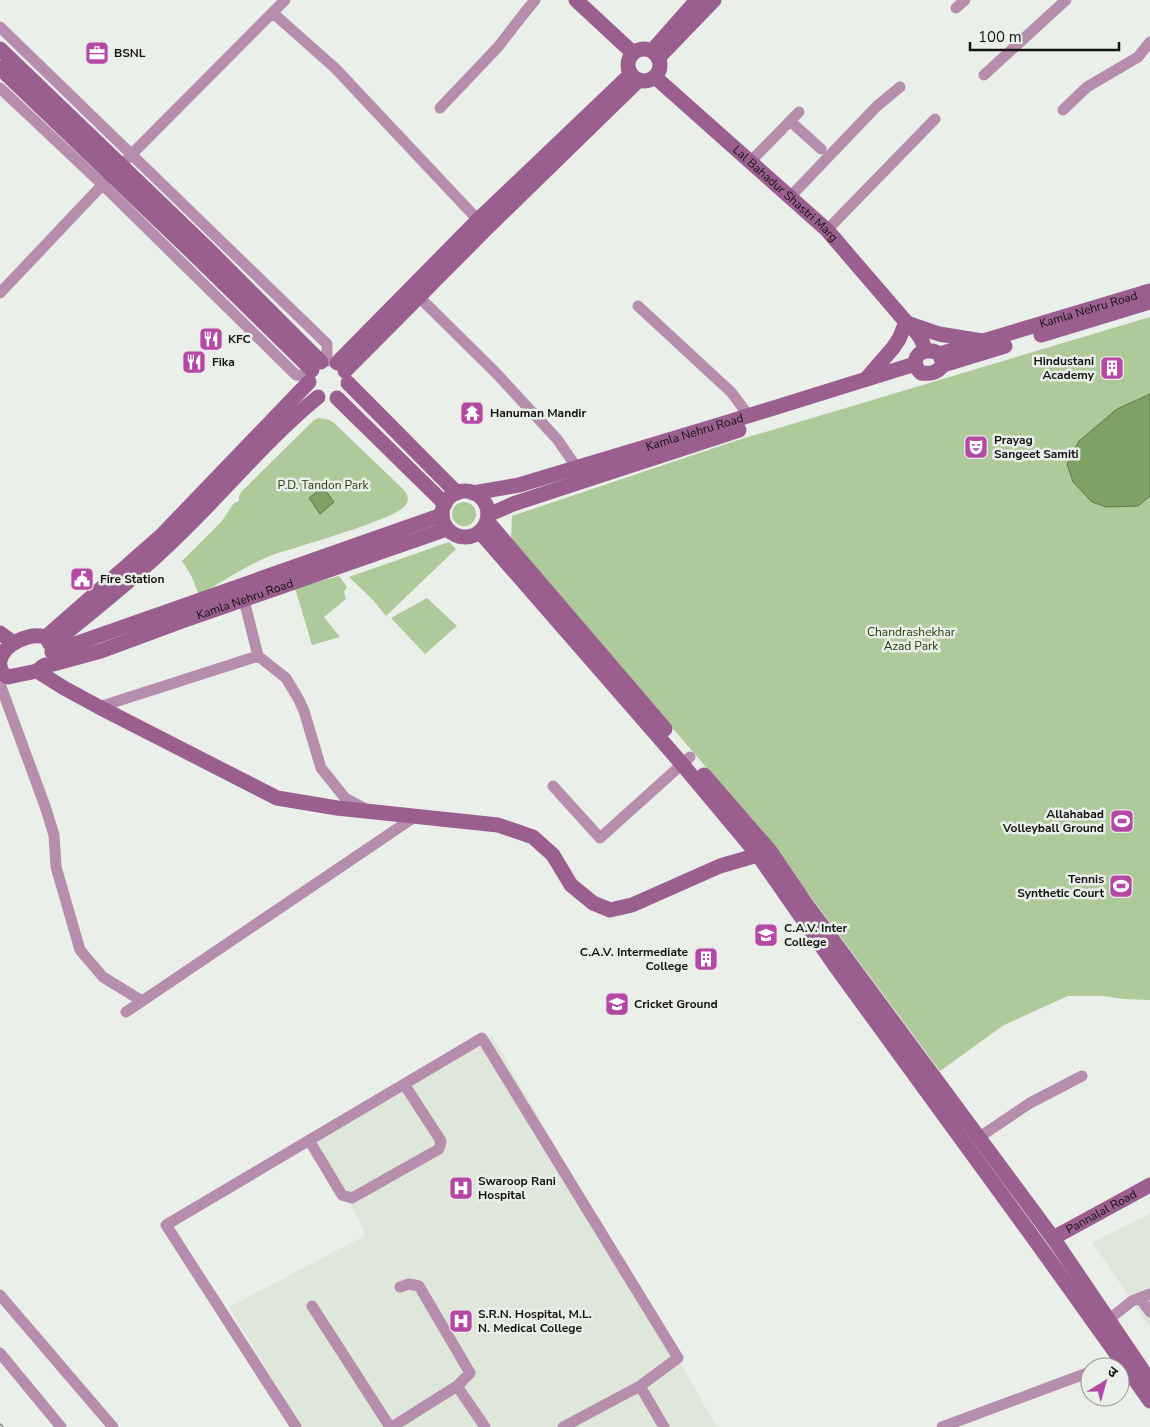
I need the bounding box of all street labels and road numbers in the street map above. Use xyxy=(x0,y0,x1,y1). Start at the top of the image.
street label: Lal Bahadur Shastri Marg xyxy=(729,142,842,245)
street label: Kamla Nehru Road xyxy=(1038,287,1139,332)
street label: Kamla Nehru Road xyxy=(644,410,745,455)
street label: Kamla Nehru Road xyxy=(194,575,295,623)
street label: Pannalal Road xyxy=(1063,1186,1139,1237)

